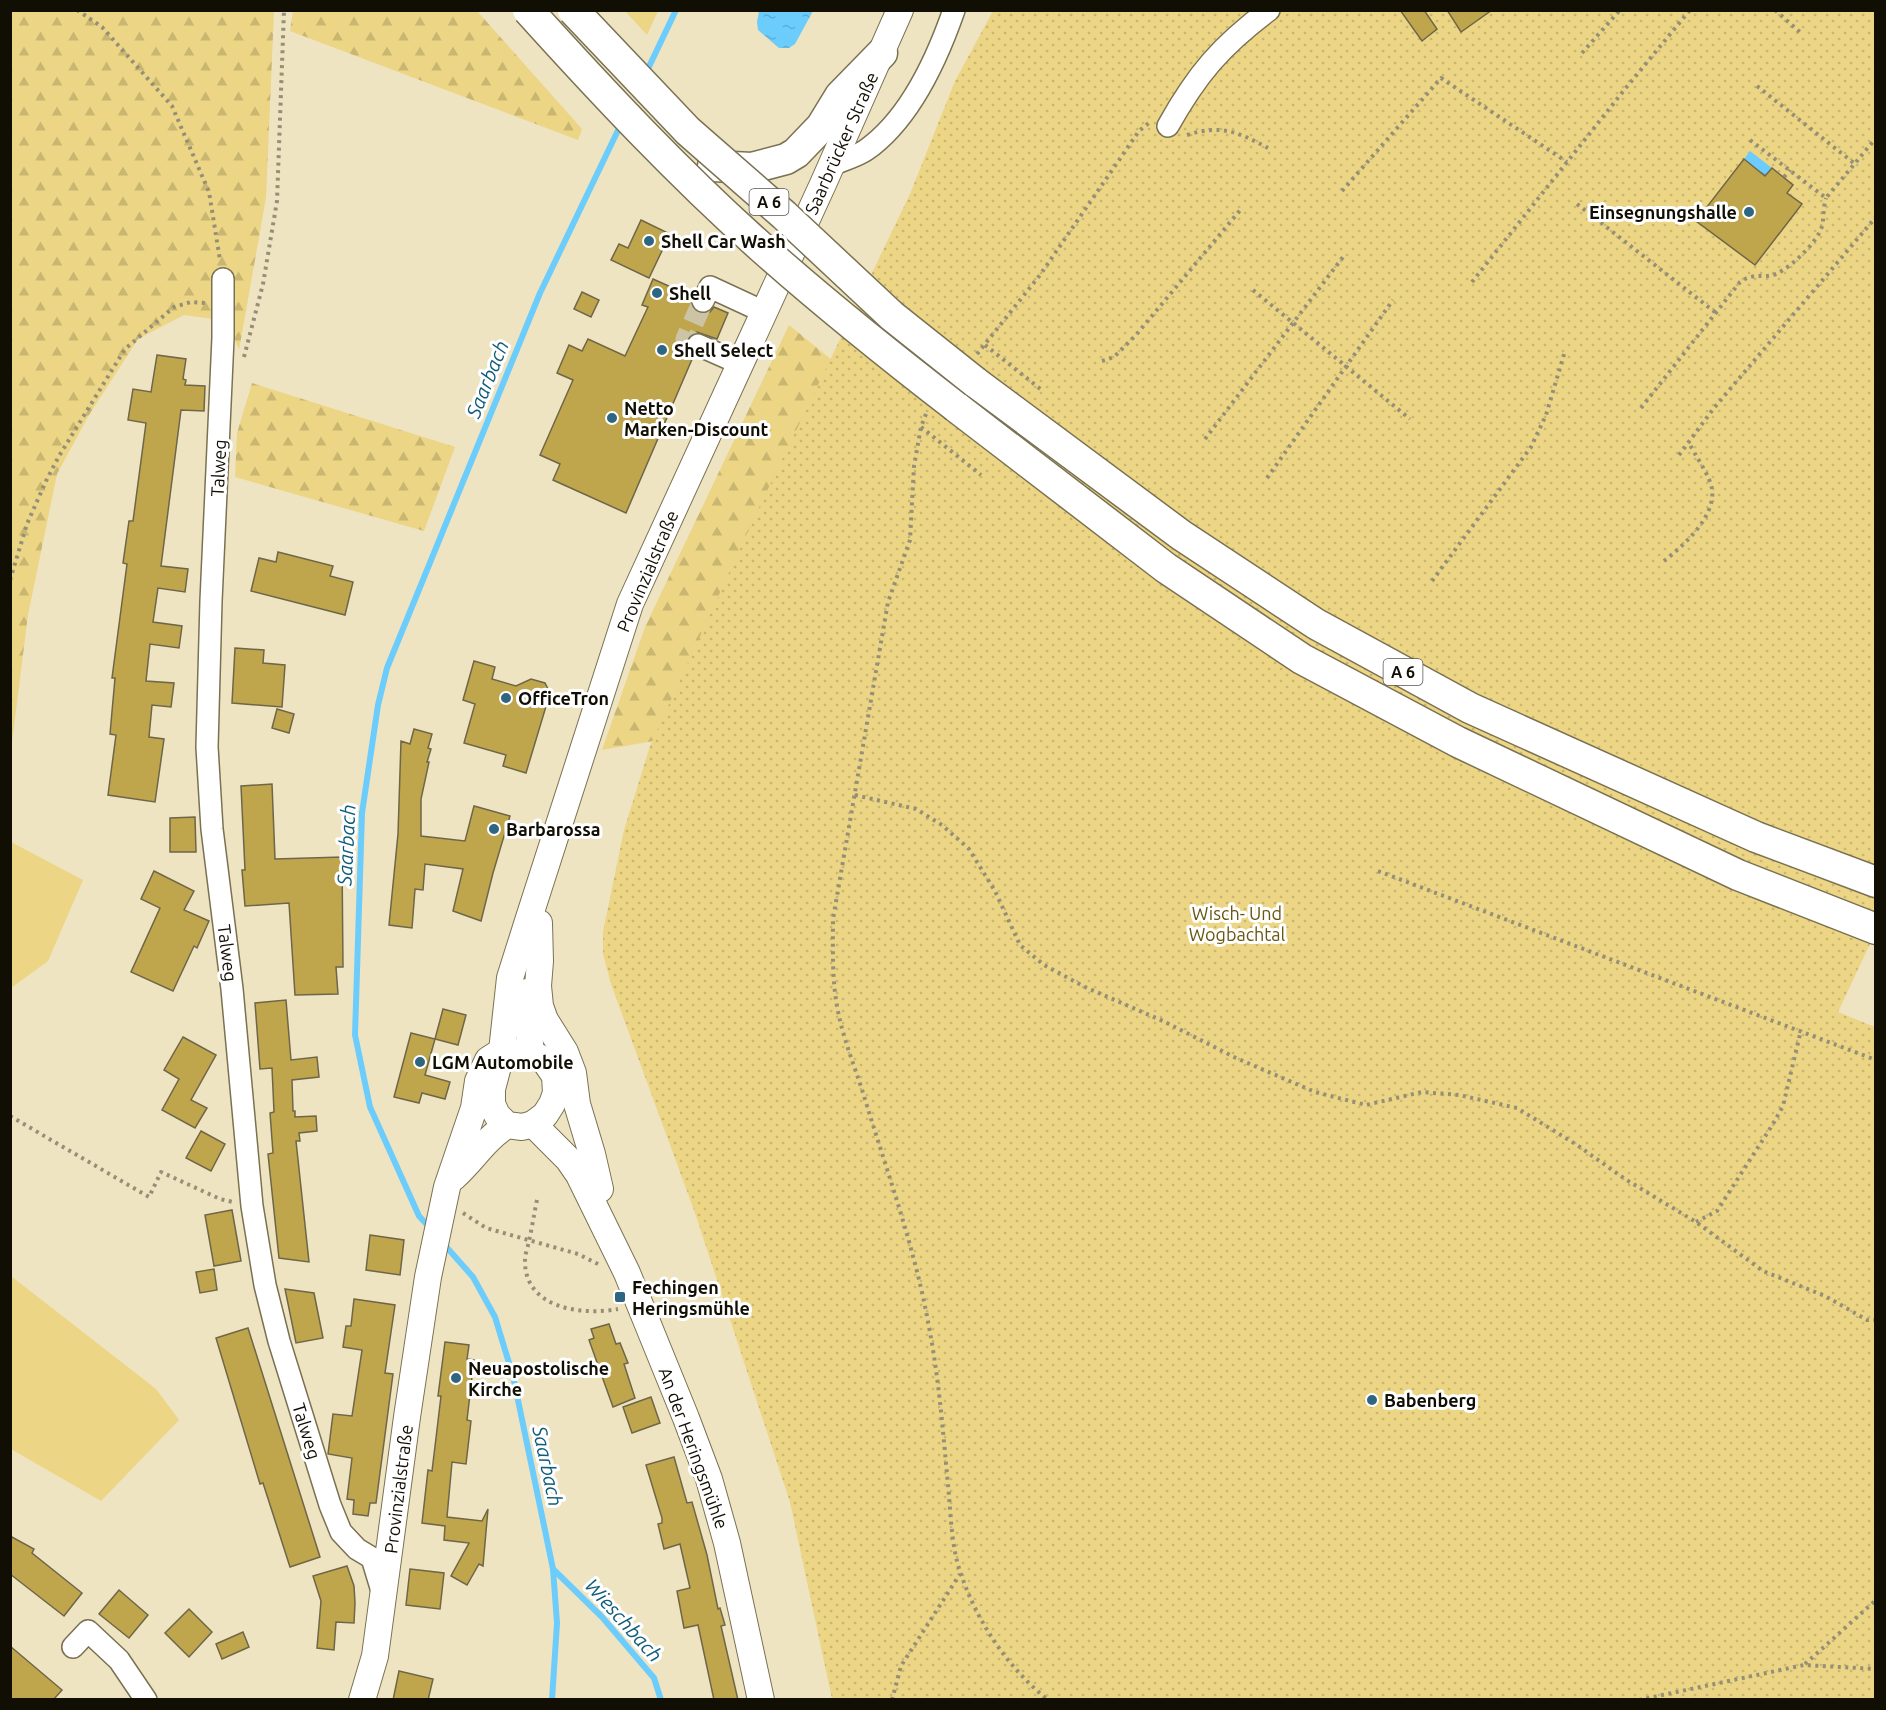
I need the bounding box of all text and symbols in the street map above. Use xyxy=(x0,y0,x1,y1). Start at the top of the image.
street label: Saarbrücker Straße xyxy=(801,69,881,217)
road number: A 6 xyxy=(750,189,788,215)
place label: Einsegnungshalle xyxy=(1589,202,1737,222)
marker: Einsegnungshalle xyxy=(1742,205,1756,219)
place label: Shell Car Wash xyxy=(661,231,786,251)
marker: Shell Car Wash xyxy=(642,234,656,248)
place label: Shell xyxy=(669,283,712,303)
marker: Shell xyxy=(650,286,664,300)
water label: Saarbach xyxy=(461,337,513,422)
place label: Shell Select xyxy=(674,340,774,360)
marker: Shell Select xyxy=(655,343,669,357)
place label: Netto Marken-Discount xyxy=(624,398,769,439)
marker: Netto Marken-Discount xyxy=(605,411,619,425)
street label: Talweg xyxy=(207,439,229,497)
street label: Provinzialstraße xyxy=(612,507,682,635)
road number: A 6 xyxy=(1384,659,1422,685)
place label: OfficeTron xyxy=(518,688,609,708)
marker: OfficeTron xyxy=(499,691,513,705)
water label: Saarbach xyxy=(332,804,360,887)
place label: Barbarossa xyxy=(506,819,601,839)
marker: Barbarossa xyxy=(487,822,501,836)
park label: Wisch- Und Wogbachtal xyxy=(1189,903,1286,944)
street label: Talweg xyxy=(215,923,241,983)
place label: LGM Automobile xyxy=(432,1052,574,1072)
marker: LGM Automobile xyxy=(413,1055,427,1069)
place label: Fechingen Heringsmühle xyxy=(632,1277,750,1318)
marker: Fechingen Heringsmühle xyxy=(613,1290,627,1304)
place label: Neuapostolische Kirche xyxy=(468,1358,609,1399)
street label: An der Heringsmühle xyxy=(655,1365,733,1531)
marker: Neuapostolische Kirche xyxy=(449,1371,463,1385)
place label: Babenberg xyxy=(1384,1390,1476,1410)
marker: Babenberg xyxy=(1365,1393,1379,1407)
street label: Talweg xyxy=(289,1401,325,1461)
street label: Provinzialstraße xyxy=(380,1423,416,1555)
water label: Saarbach xyxy=(528,1423,568,1508)
water label: Wieschbach xyxy=(581,1574,667,1666)

